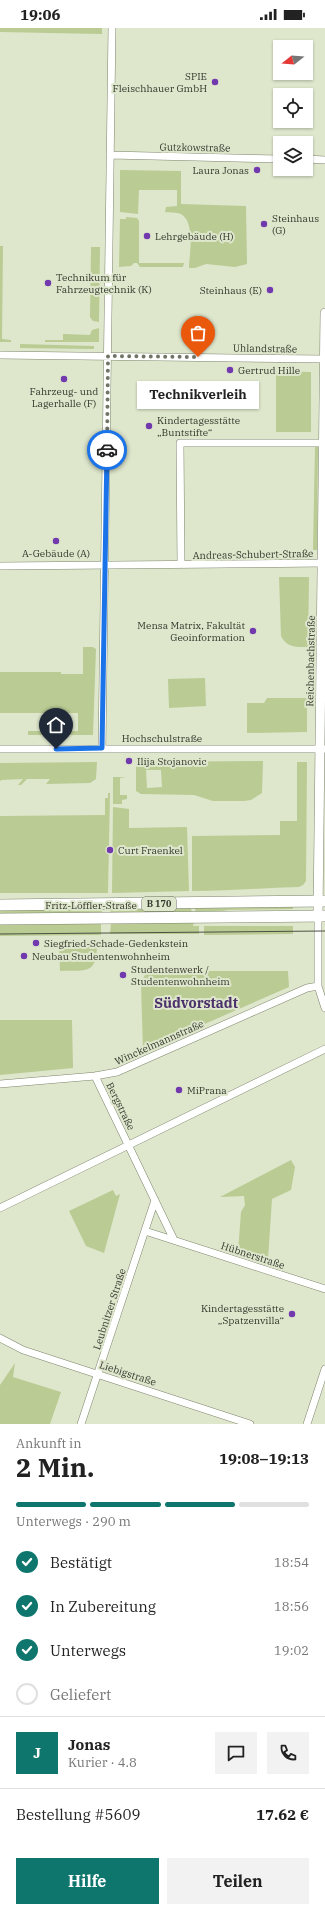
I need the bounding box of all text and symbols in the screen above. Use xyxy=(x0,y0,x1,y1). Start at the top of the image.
text: 19:06 xyxy=(20,5,61,24)
north arrow xyxy=(273,40,313,80)
map controls xyxy=(273,40,313,176)
place label: SPIE Fleischhauer GmbH xyxy=(112,70,207,95)
marker: SPIE Fleischhauer GmbH xyxy=(210,77,220,87)
button: locate xyxy=(273,88,313,128)
button: layers xyxy=(273,136,313,176)
street label: Gutzkowstraße xyxy=(159,140,231,155)
place label: Laura Jonas xyxy=(192,164,249,177)
marker: Laura Jonas xyxy=(252,165,262,175)
place label: Steinhaus (G) xyxy=(272,212,319,237)
marker: Steinhaus (G) xyxy=(259,219,269,229)
place label: Lehrgebäude (H) xyxy=(155,230,234,243)
marker: Lehrgebäude (H) xyxy=(142,231,152,241)
place label: Technikum für Fahrzeugtechnik (K) xyxy=(56,271,152,296)
marker: Technikum für Fahrzeugtechnik (K) xyxy=(43,278,53,288)
place label: Steinhaus (E) xyxy=(200,284,262,297)
marker: Steinhaus (E) xyxy=(265,285,275,295)
pin xyxy=(181,316,215,357)
icon: bag xyxy=(187,322,209,344)
street label: Uhlandstraße xyxy=(233,341,297,356)
place label: Gertrud Hille xyxy=(238,364,300,377)
marker: Gertrud Hille xyxy=(225,365,235,375)
marker: Fahrzeug- und Lagerhalle (F) xyxy=(59,374,69,384)
callout: Technikverleih xyxy=(137,381,259,409)
place label: Fahrzeug- und Lagerhalle (F) xyxy=(30,385,98,410)
text: Technikverleih xyxy=(149,386,247,403)
place label: Kindertagesstätte „Buntstifte“ xyxy=(157,414,240,439)
marker: Kindertagesstätte „Buntstifte“ xyxy=(144,421,154,431)
courier xyxy=(87,430,127,470)
icon: car xyxy=(96,439,118,461)
marker: A-Gebäude (A) xyxy=(51,536,61,546)
place label: A-Gebäude (A) xyxy=(22,547,90,560)
street label: Andreas-Schubert-Straße xyxy=(193,547,313,562)
street label: Reichenbachstraße xyxy=(303,615,318,707)
place label: Mensa Matrix, Fakultät Geoinformation xyxy=(137,619,246,644)
marker: Mensa Matrix, Fakultät Geoinformation xyxy=(248,626,258,636)
pin xyxy=(39,708,73,749)
icon: home xyxy=(45,714,67,736)
street label: Hochschulstraße xyxy=(122,732,202,745)
place label: Ilija Stojanovic xyxy=(137,755,207,768)
marker: Ilija Stojanovic xyxy=(124,756,134,766)
place label: Curt Fraenkel xyxy=(118,844,183,857)
marker: Curt Fraenkel xyxy=(105,845,115,855)
road number: B 170 xyxy=(142,897,176,911)
street label: Fritz-Löffler-Straße xyxy=(45,899,137,912)
place label: Siegfried-Schade-Gedenkstein xyxy=(44,937,189,950)
marker: Siegfried-Schade-Gedenkstein xyxy=(31,938,41,948)
place label: Neubau Studentenwohnheim xyxy=(32,950,171,963)
marker: Neubau Studentenwohnheim xyxy=(19,951,29,961)
place label: Studentenwerk / Studentenwohnheim xyxy=(131,963,230,988)
marker: Studentenwerk / Studentenwohnheim xyxy=(118,970,128,980)
district label: Südvorstadt xyxy=(154,994,238,1012)
street label: Winckelmannstraße xyxy=(113,1017,206,1068)
street label: Bergstraße xyxy=(103,1080,138,1132)
place label: MiPrana xyxy=(187,1084,227,1097)
marker: MiPrana xyxy=(174,1085,184,1095)
street label: Hübnerstraße xyxy=(219,1239,286,1272)
street label: Leubnitzer Straße xyxy=(90,1267,129,1351)
place label: Kindertagesstätte „Spatzenvilla“ xyxy=(201,1302,284,1327)
marker: Kindertagesstätte „Spatzenvilla“ xyxy=(287,1309,297,1319)
street label: Liebigstraße xyxy=(98,1358,158,1389)
text: Ankunft in xyxy=(16,1435,82,1452)
text: 19:08–19:13 xyxy=(219,1449,309,1468)
text: 2 Min. xyxy=(16,1450,94,1484)
text: Unterwegs · 290 m xyxy=(16,1513,131,1530)
icon: check xyxy=(16,1551,38,1573)
text: Bestätigt xyxy=(50,1553,112,1572)
text: 18:54 xyxy=(274,1554,309,1571)
icon: check xyxy=(16,1595,38,1617)
text: In Zubereitung xyxy=(50,1597,156,1616)
text: 18:56 xyxy=(274,1598,309,1615)
icon: check xyxy=(16,1639,38,1661)
text: Unterwegs xyxy=(50,1641,126,1660)
text: 19:02 xyxy=(274,1642,309,1659)
text: Geliefert xyxy=(50,1685,111,1704)
button: chat xyxy=(215,1732,257,1774)
button: phone xyxy=(267,1732,309,1774)
text: Jonas xyxy=(68,1735,110,1754)
text: J xyxy=(33,1743,41,1762)
text: Kurier · 4.8 xyxy=(68,1754,137,1771)
text: Bestellung #5609 xyxy=(16,1805,141,1824)
text: 17.62 € xyxy=(256,1805,309,1824)
button: Hilfe xyxy=(16,1858,159,1904)
button: Teilen xyxy=(167,1858,309,1904)

